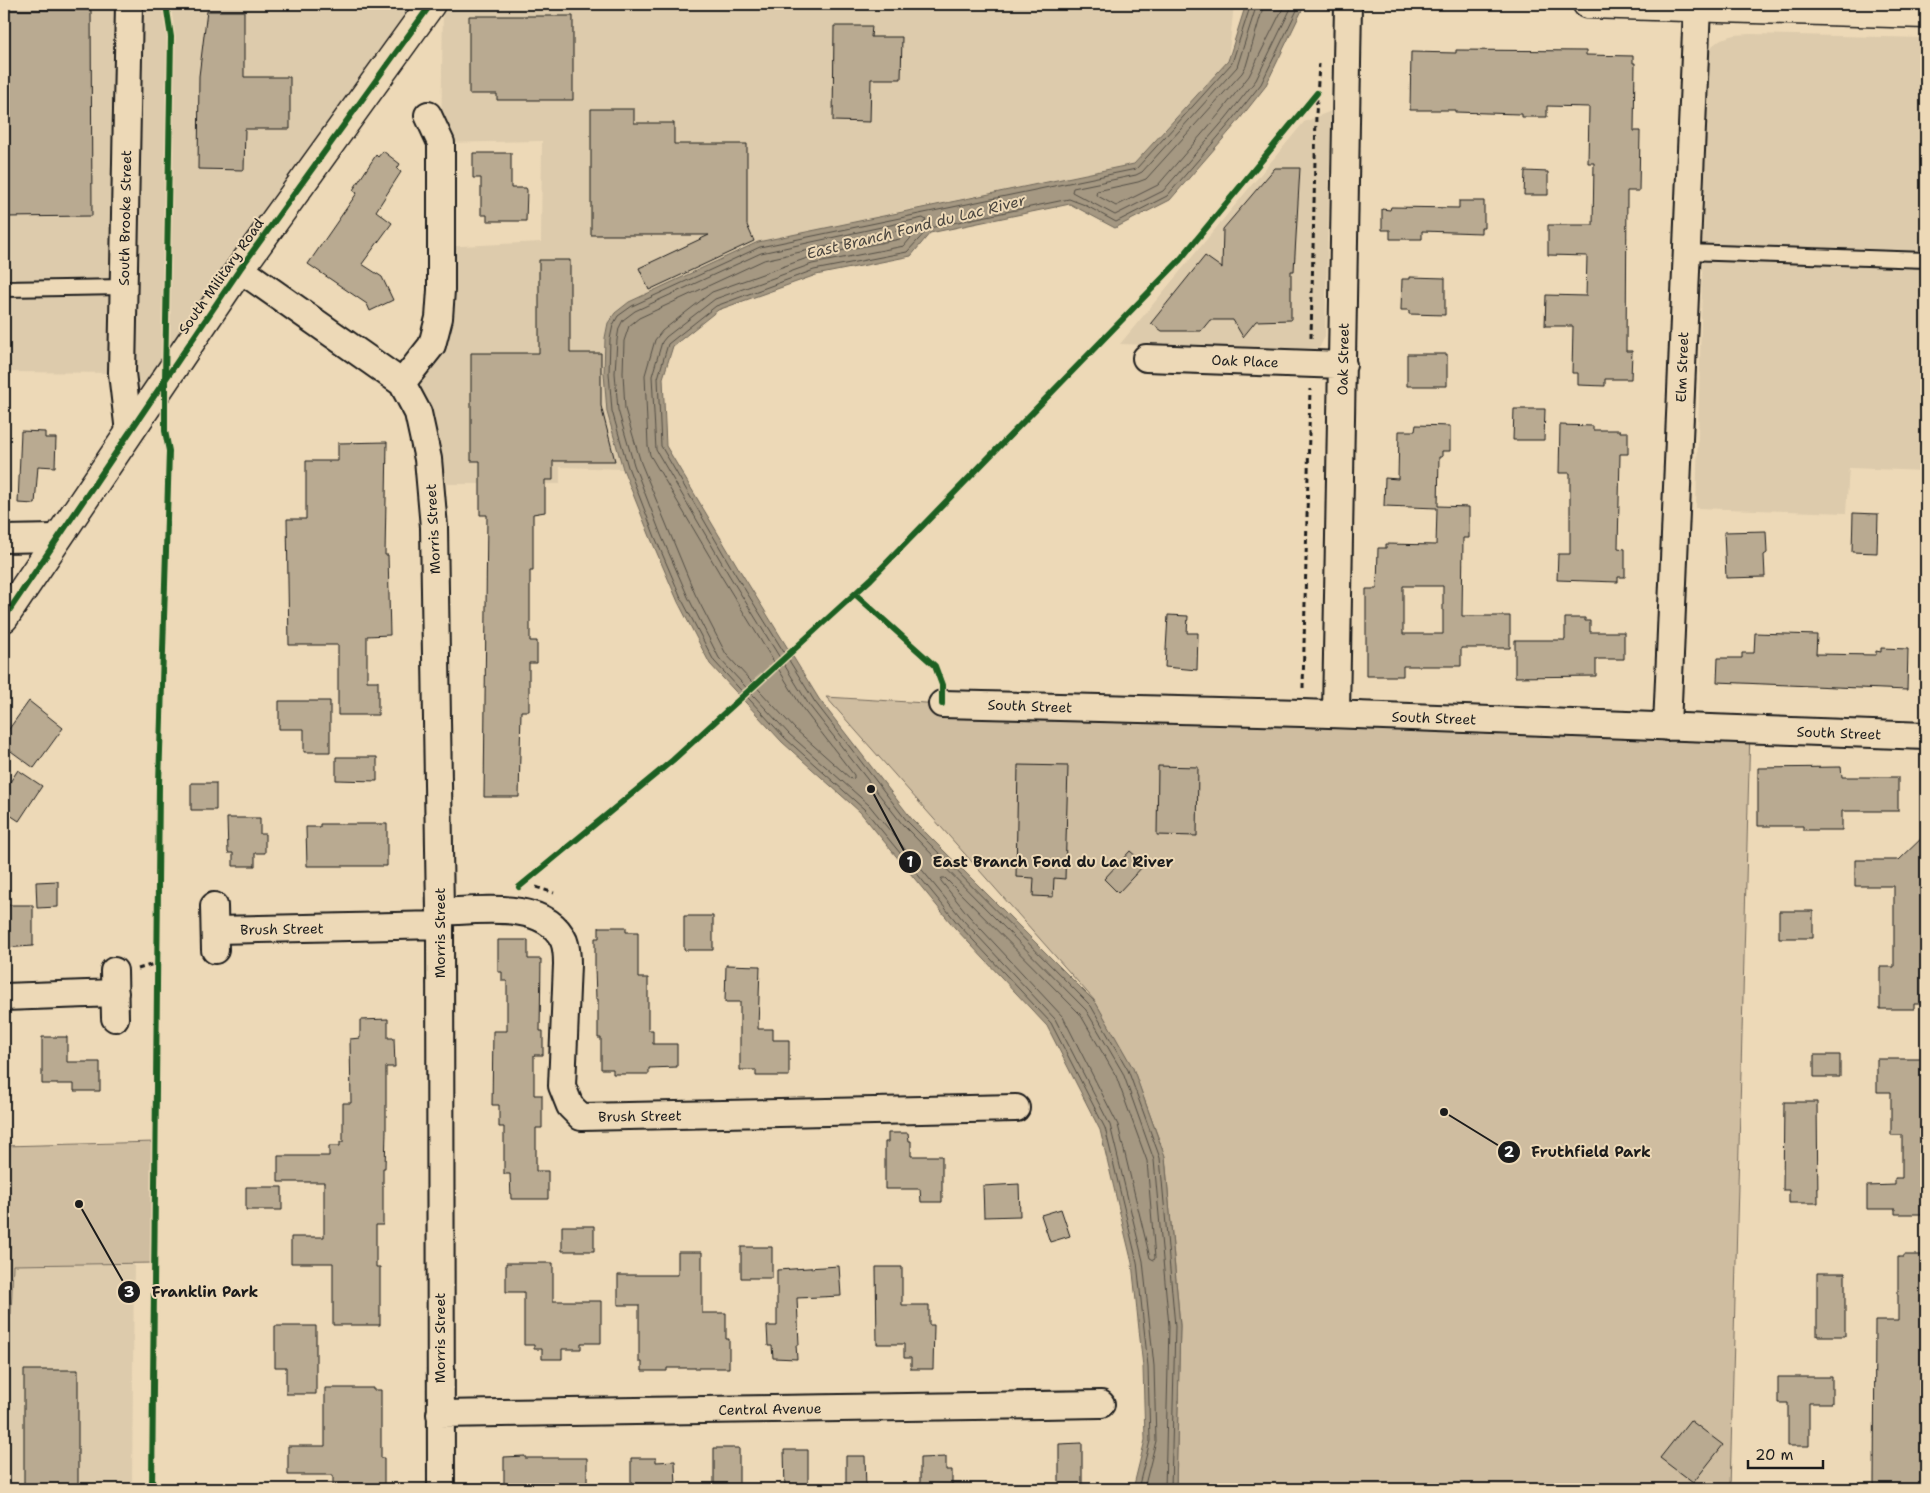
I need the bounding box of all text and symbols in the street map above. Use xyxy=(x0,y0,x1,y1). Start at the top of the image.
street label: South Brooke Street xyxy=(115,150,135,286)
water label: East Branch Fond du Lac River xyxy=(804,190,1028,264)
street label: South Military Road xyxy=(174,215,268,337)
street label: Oak Street xyxy=(1333,323,1353,395)
street label: Elm Street xyxy=(1672,331,1692,403)
street label: Oak Place xyxy=(1211,351,1279,371)
street label: Morris Street xyxy=(422,483,444,575)
street label: South Street xyxy=(987,696,1073,716)
street label: South Street xyxy=(1391,708,1477,728)
street label: South Street xyxy=(1796,723,1882,743)
callout: East Branch Fond du Lac River xyxy=(898,847,1184,877)
text: 1 xyxy=(907,852,914,872)
text: East Branch Fond du Lac River xyxy=(933,852,1173,872)
street label: Morris Street xyxy=(431,888,449,978)
street label: Brush Street xyxy=(240,919,324,939)
street label: Brush Street xyxy=(598,1106,682,1126)
callout: Fruthfield Park xyxy=(1497,1137,1661,1167)
text: 2 xyxy=(1504,1142,1515,1162)
text: Fruthfield Park xyxy=(1531,1142,1651,1162)
callout: Franklin Park xyxy=(117,1277,269,1307)
text: 3 xyxy=(124,1282,134,1302)
text: Franklin Park xyxy=(152,1282,259,1302)
street label: Morris Street xyxy=(431,1293,449,1383)
street label: Central Avenue xyxy=(718,1399,822,1419)
scale bar xyxy=(1748,1438,1822,1470)
text: 20 m xyxy=(1755,1445,1794,1465)

